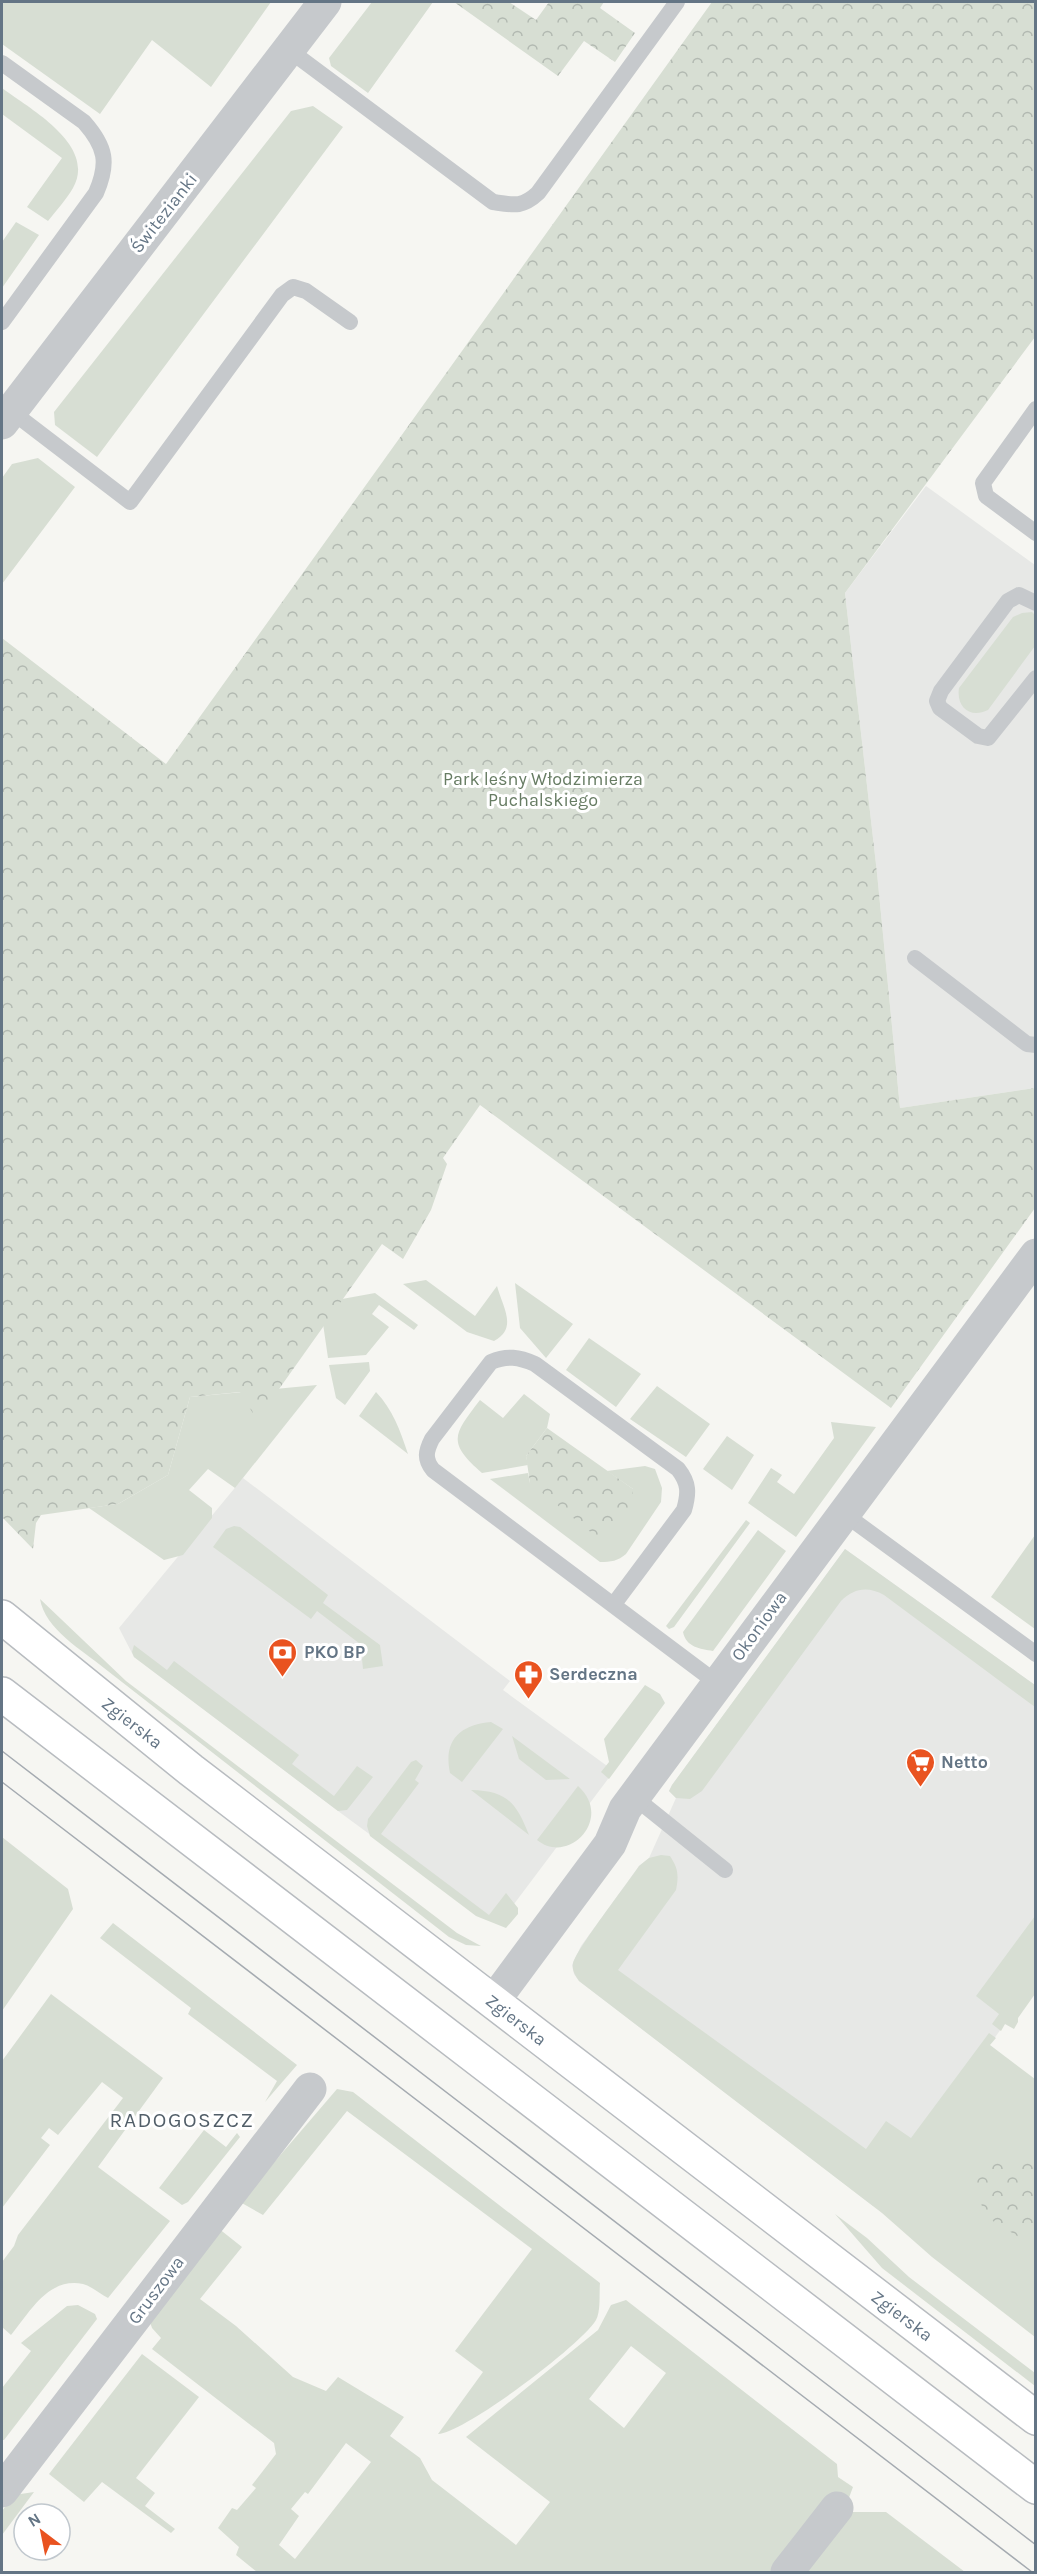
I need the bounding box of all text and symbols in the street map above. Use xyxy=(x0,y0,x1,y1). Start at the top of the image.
street label: Świtezianki xyxy=(125,168,202,257)
park label: Park leśny Włodzimierza Puchalskiego xyxy=(443,768,643,811)
street label: Okoniowa xyxy=(726,1587,792,1665)
bank icon: PKO BP xyxy=(267,1636,299,1678)
place label: PKO BP xyxy=(304,1641,365,1663)
pharmacy icon: Serdeczna xyxy=(512,1658,544,1700)
place label: Serdeczna xyxy=(549,1663,638,1685)
street label: Zgierska xyxy=(97,1692,167,1754)
supermarket icon: Netto xyxy=(904,1746,936,1788)
place label: Netto xyxy=(941,1751,988,1773)
street label: Zgierska xyxy=(481,1989,551,2051)
district label: RADOGOSZCZ xyxy=(110,2108,254,2132)
street label: Gruszowa xyxy=(123,2252,189,2328)
street label: Zgierska xyxy=(867,2286,937,2346)
north arrow xyxy=(12,2502,72,2562)
text: N xyxy=(24,2509,44,2531)

